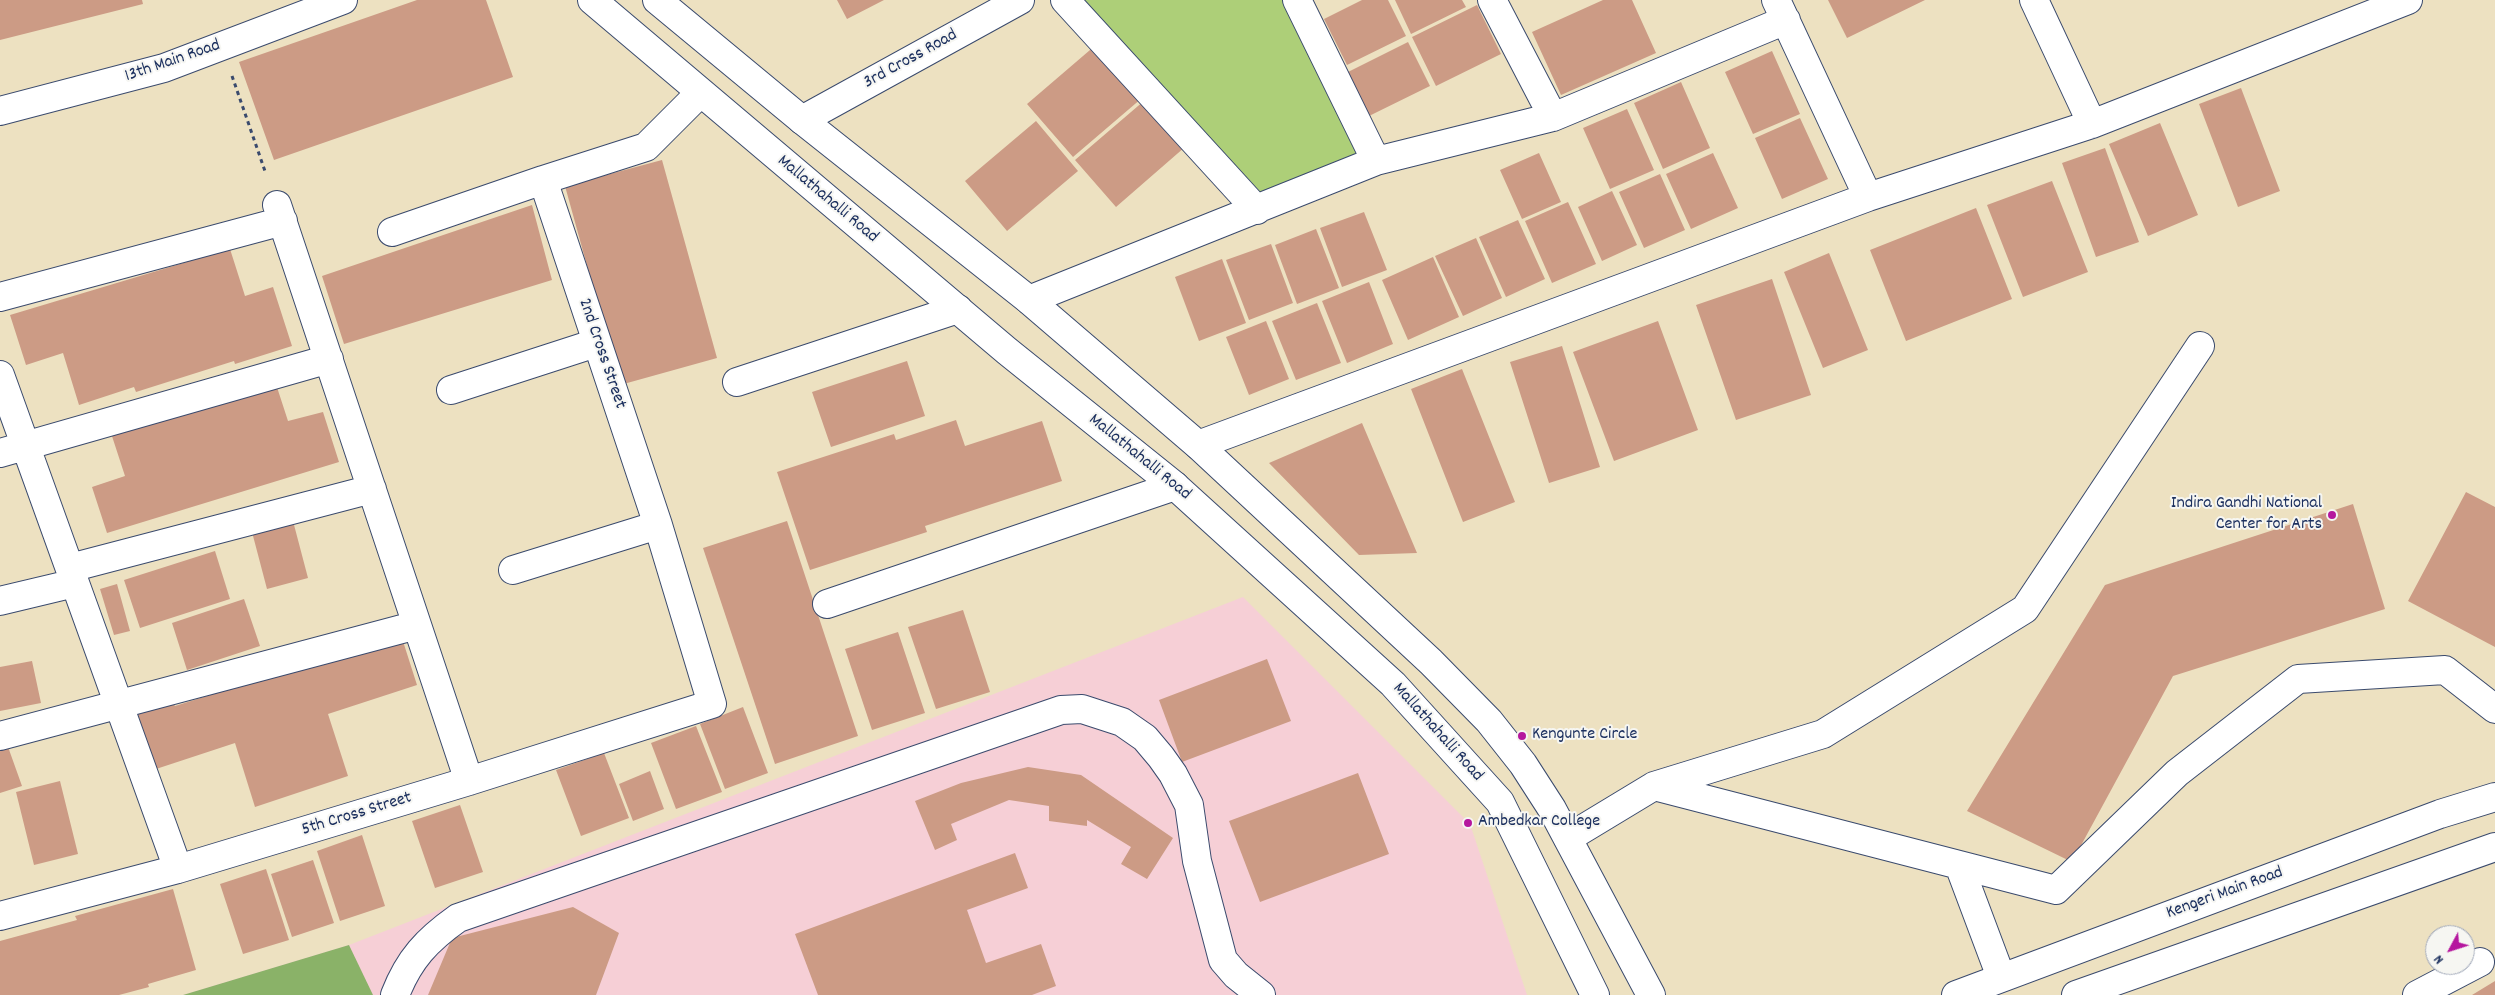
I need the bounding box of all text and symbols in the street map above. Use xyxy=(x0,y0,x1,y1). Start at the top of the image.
street label: 3rd Cross Road xyxy=(860,25,962,95)
street label: 13th Main Road xyxy=(123,36,223,88)
street label: Mallathahalli Road xyxy=(772,151,882,249)
street label: 2nd Cross Street xyxy=(572,296,630,412)
street label: Mallathahalli Road xyxy=(1083,410,1195,506)
place label: Indira Gandhi National Center for Arts xyxy=(2171,494,2322,536)
marker: Indira Gandhi National Center for Arts xyxy=(2326,509,2338,521)
street label: Mallathahalli Road xyxy=(1387,679,1487,787)
place label: Kengunte Circle xyxy=(1532,725,1637,747)
marker: Kengunte Circle xyxy=(1516,730,1528,742)
street label: 5th Cross Street xyxy=(299,788,415,842)
place label: Ambedkar College xyxy=(1478,812,1600,834)
marker: Ambedkar College xyxy=(1462,817,1474,829)
street label: Kengeri Main Road xyxy=(2164,863,2286,925)
north arrow xyxy=(2425,925,2475,975)
text: N xyxy=(2429,950,2449,968)

